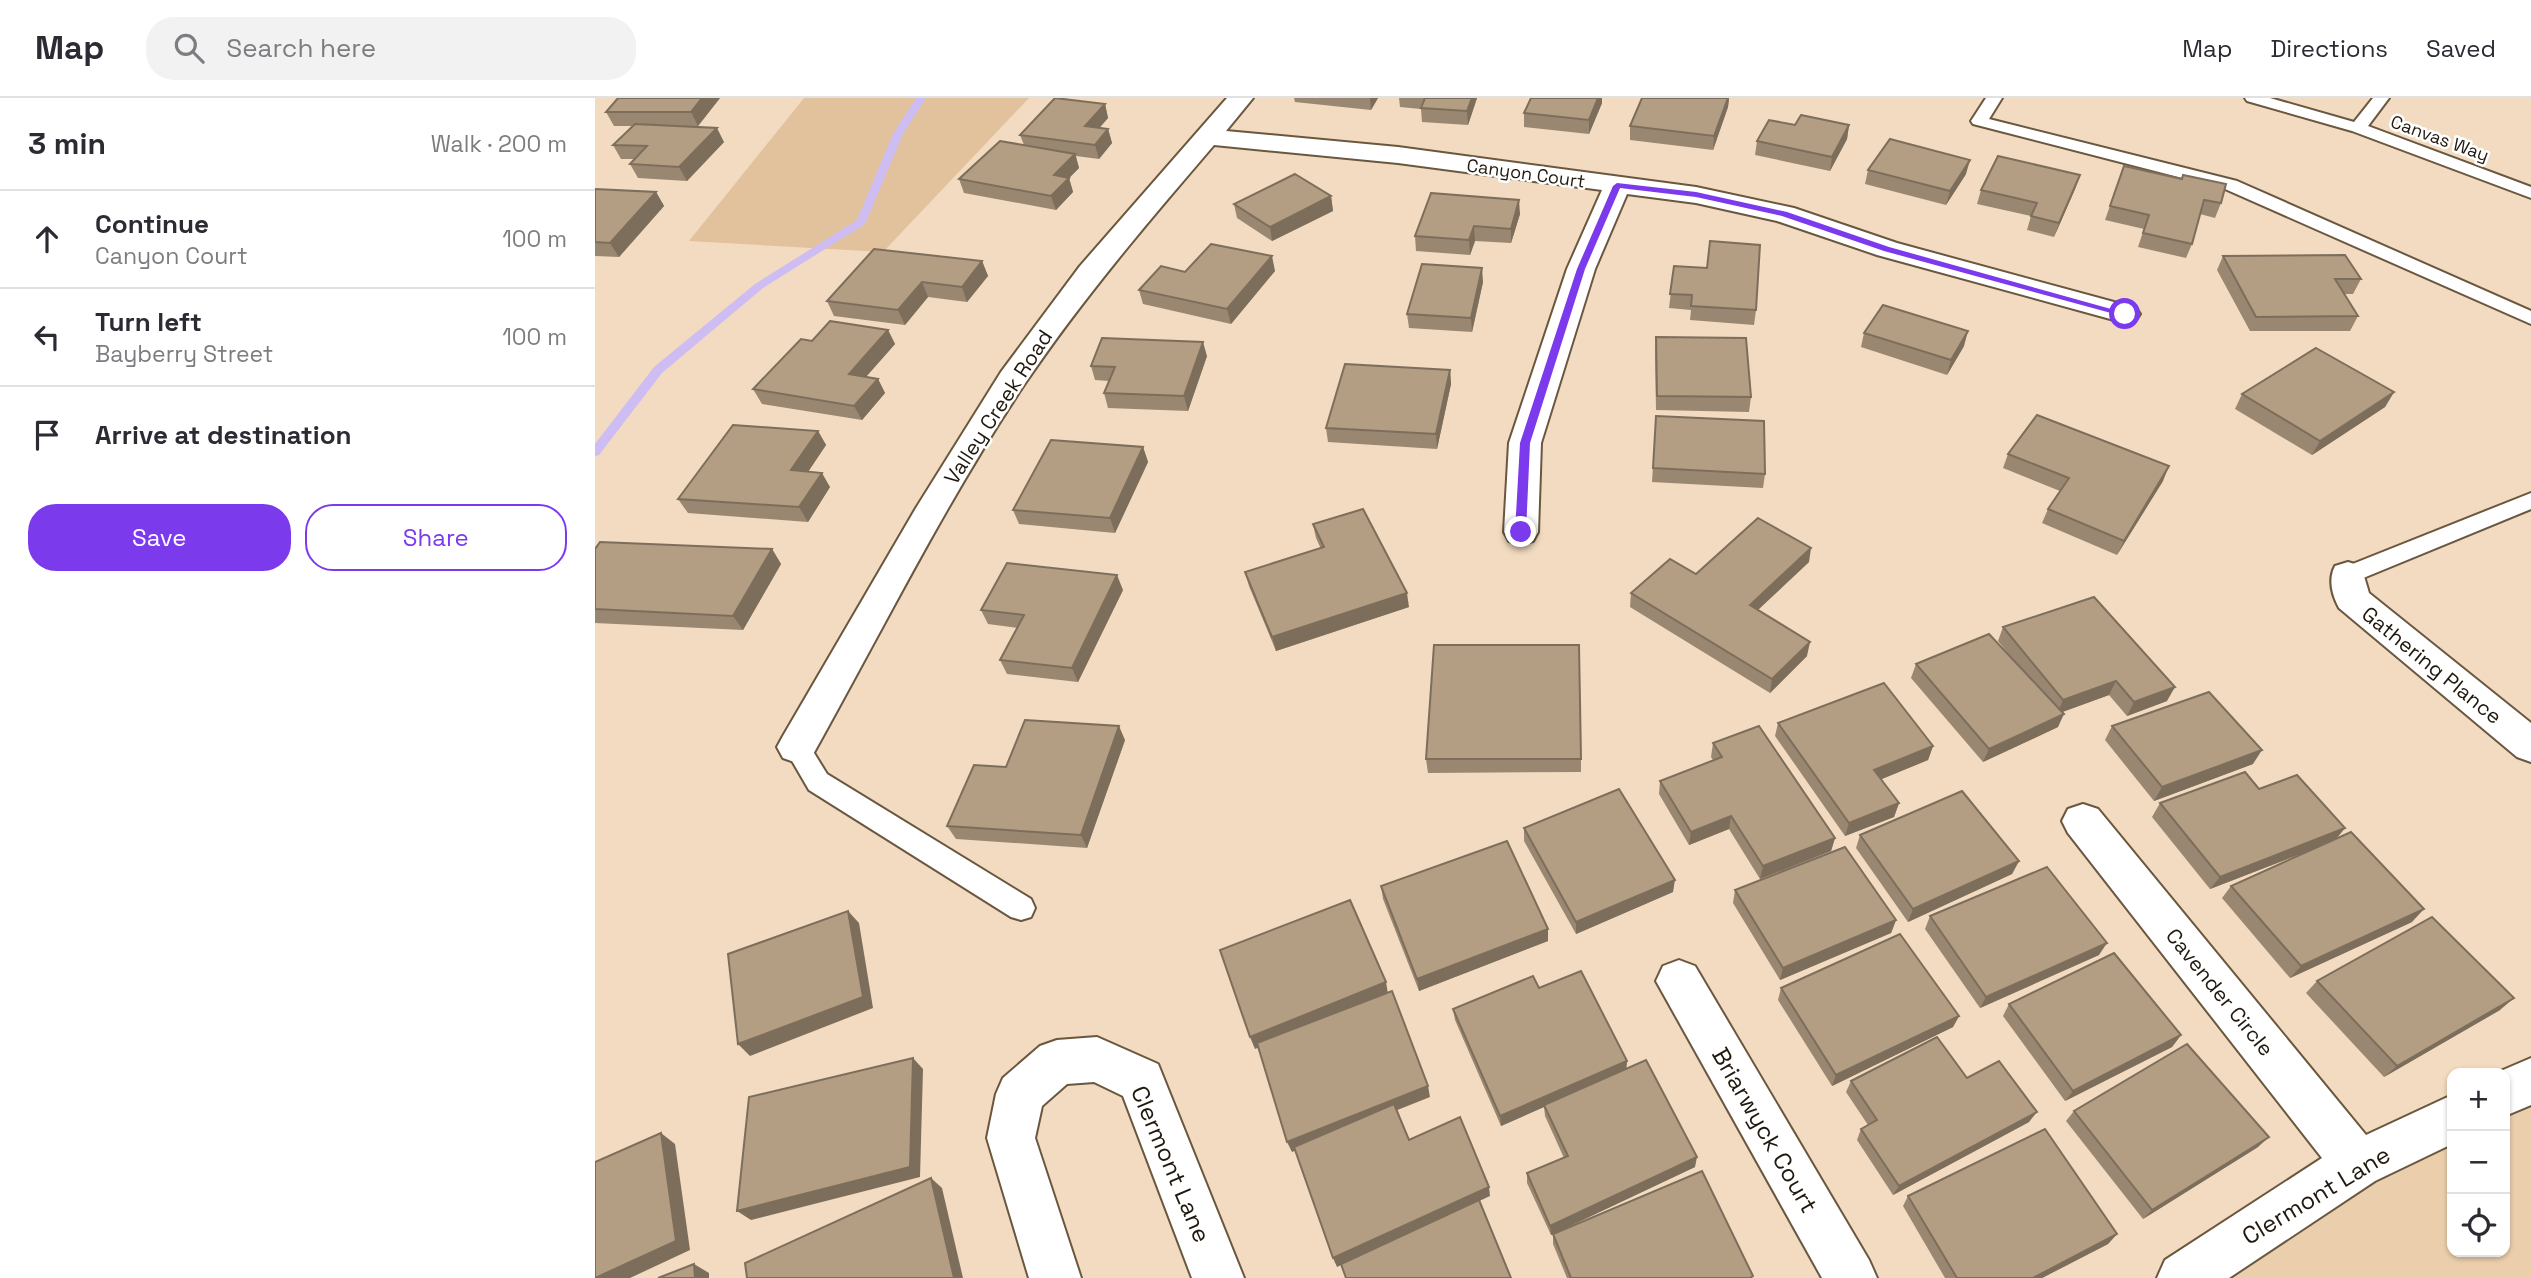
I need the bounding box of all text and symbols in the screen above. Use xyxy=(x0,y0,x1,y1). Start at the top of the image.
search box xyxy=(146,17,636,80)
text: Map xyxy=(35,27,104,69)
icon: search xyxy=(170,29,208,67)
text: Search here xyxy=(226,31,376,65)
text: Map xyxy=(2182,33,2232,64)
text: Directions xyxy=(2270,33,2388,64)
text: Saved xyxy=(2426,33,2496,64)
street label: Canvas Way xyxy=(2388,110,2492,166)
text: 3 min xyxy=(28,124,106,163)
text: Walk · 200 m xyxy=(431,129,567,159)
street label: Canyon Court xyxy=(1465,153,1587,193)
text: Continue xyxy=(95,207,209,241)
icon: ahead xyxy=(28,220,66,258)
text: 100 m xyxy=(502,224,567,254)
text: Canyon Court xyxy=(95,241,248,271)
route start xyxy=(2109,298,2140,329)
text: Turn left xyxy=(95,305,202,339)
icon: left xyxy=(28,318,66,356)
text: 100 m xyxy=(502,322,567,352)
street label: Valley Creek Road xyxy=(938,324,1058,490)
text: Bayberry Street xyxy=(95,339,273,369)
icon: arrive xyxy=(28,416,66,454)
text: Arrive at destination xyxy=(95,418,352,452)
button: Save xyxy=(28,504,291,571)
button: Share xyxy=(305,504,567,571)
route end xyxy=(1505,516,1536,547)
street label: Gathering Plance xyxy=(2356,600,2508,730)
street label: Cavender Circle xyxy=(2160,923,2280,1061)
street label: Briarwyck Court xyxy=(1705,1042,1825,1218)
map controls xyxy=(2447,1068,2510,1257)
button: + xyxy=(2447,1068,2510,1131)
street label: Clermont Lane xyxy=(1124,1081,1218,1247)
button: − xyxy=(2447,1131,2510,1194)
street label: Clermont Lane xyxy=(2236,1139,2396,1251)
button: locate xyxy=(2447,1194,2510,1257)

